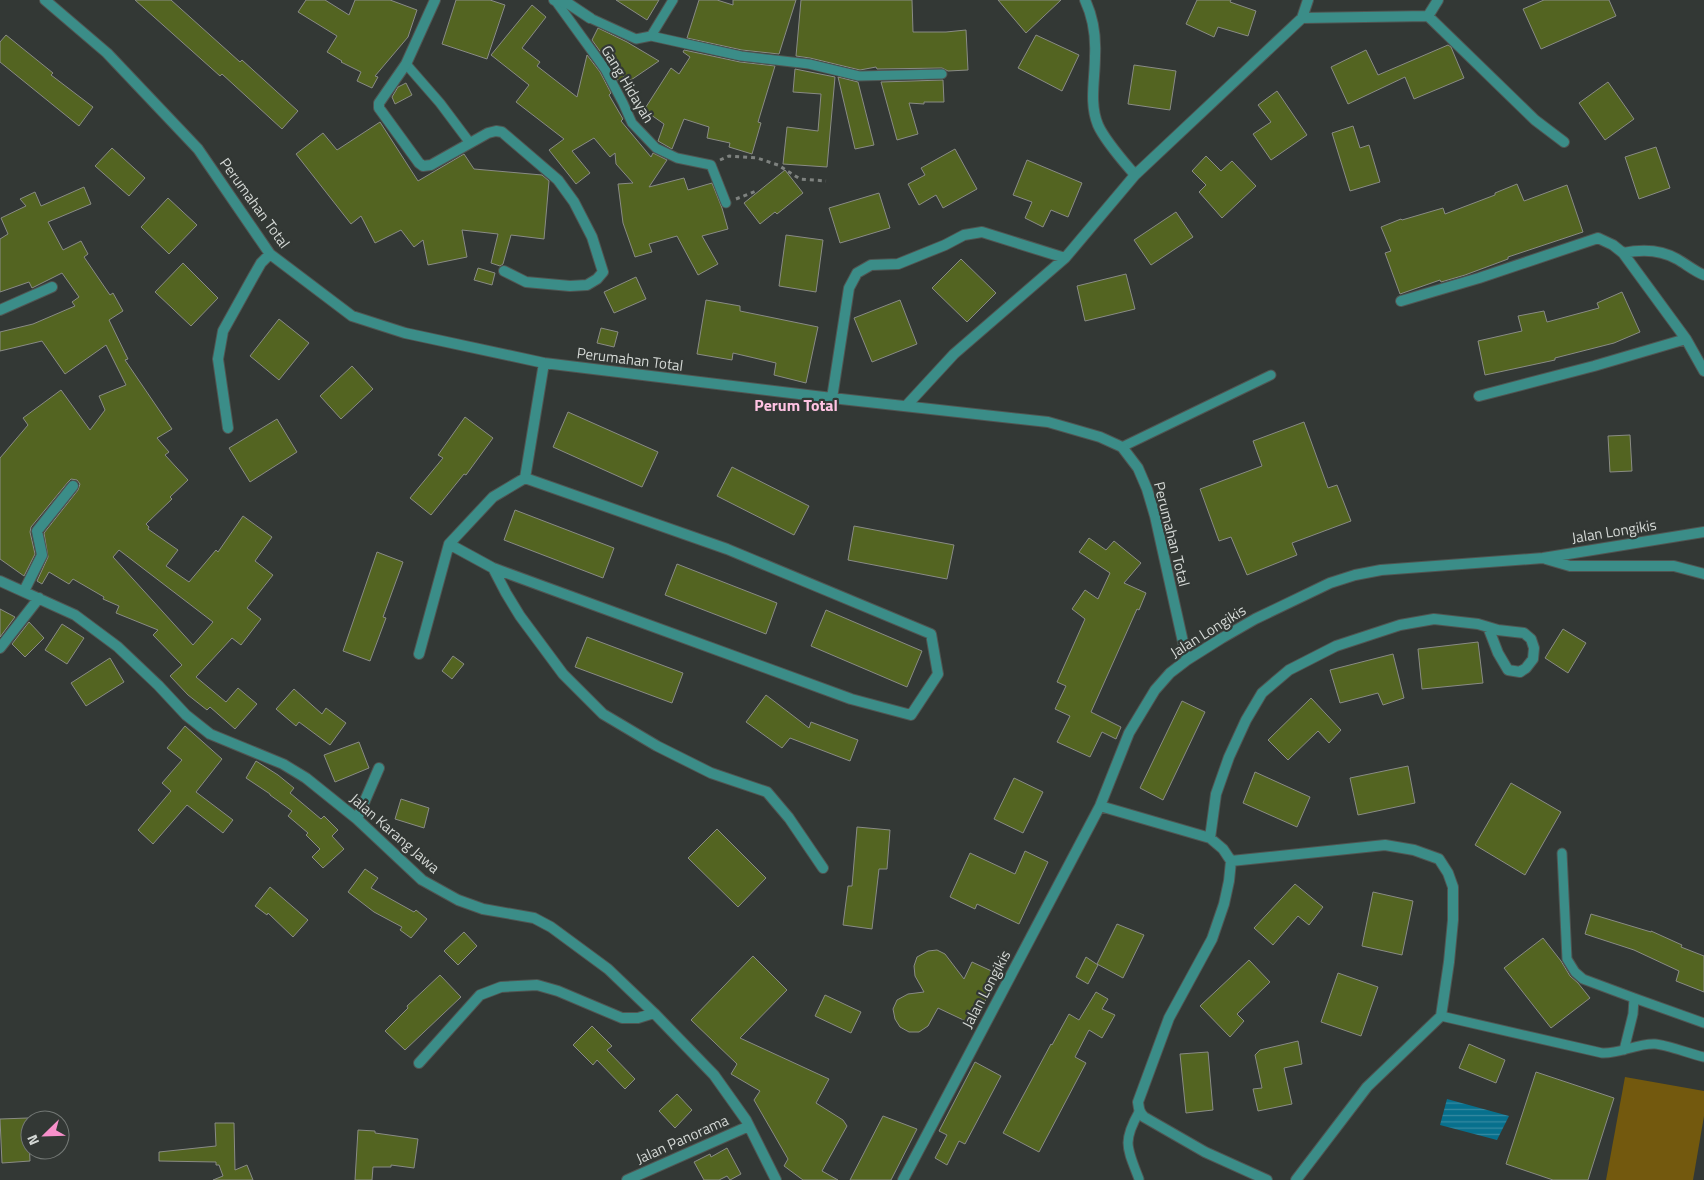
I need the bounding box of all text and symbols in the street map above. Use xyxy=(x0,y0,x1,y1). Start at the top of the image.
street label: Gang Hidayah xyxy=(596,41,660,127)
street label: Perumahan Total xyxy=(214,153,296,253)
street label: Perumahan Total xyxy=(575,341,685,377)
district label: Perum Total xyxy=(754,393,838,417)
street label: Perumahan Total xyxy=(1148,479,1196,589)
street label: Jalan Longikis xyxy=(1570,513,1658,549)
street label: Jalan Longikis xyxy=(1166,599,1250,663)
street label: Jalan Karang Jawa xyxy=(345,787,445,879)
street label: Jalan Longikis xyxy=(956,946,1016,1032)
street label: Jalan Panorama xyxy=(632,1108,732,1170)
north arrow xyxy=(20,1110,70,1160)
text: N xyxy=(21,1132,44,1149)

